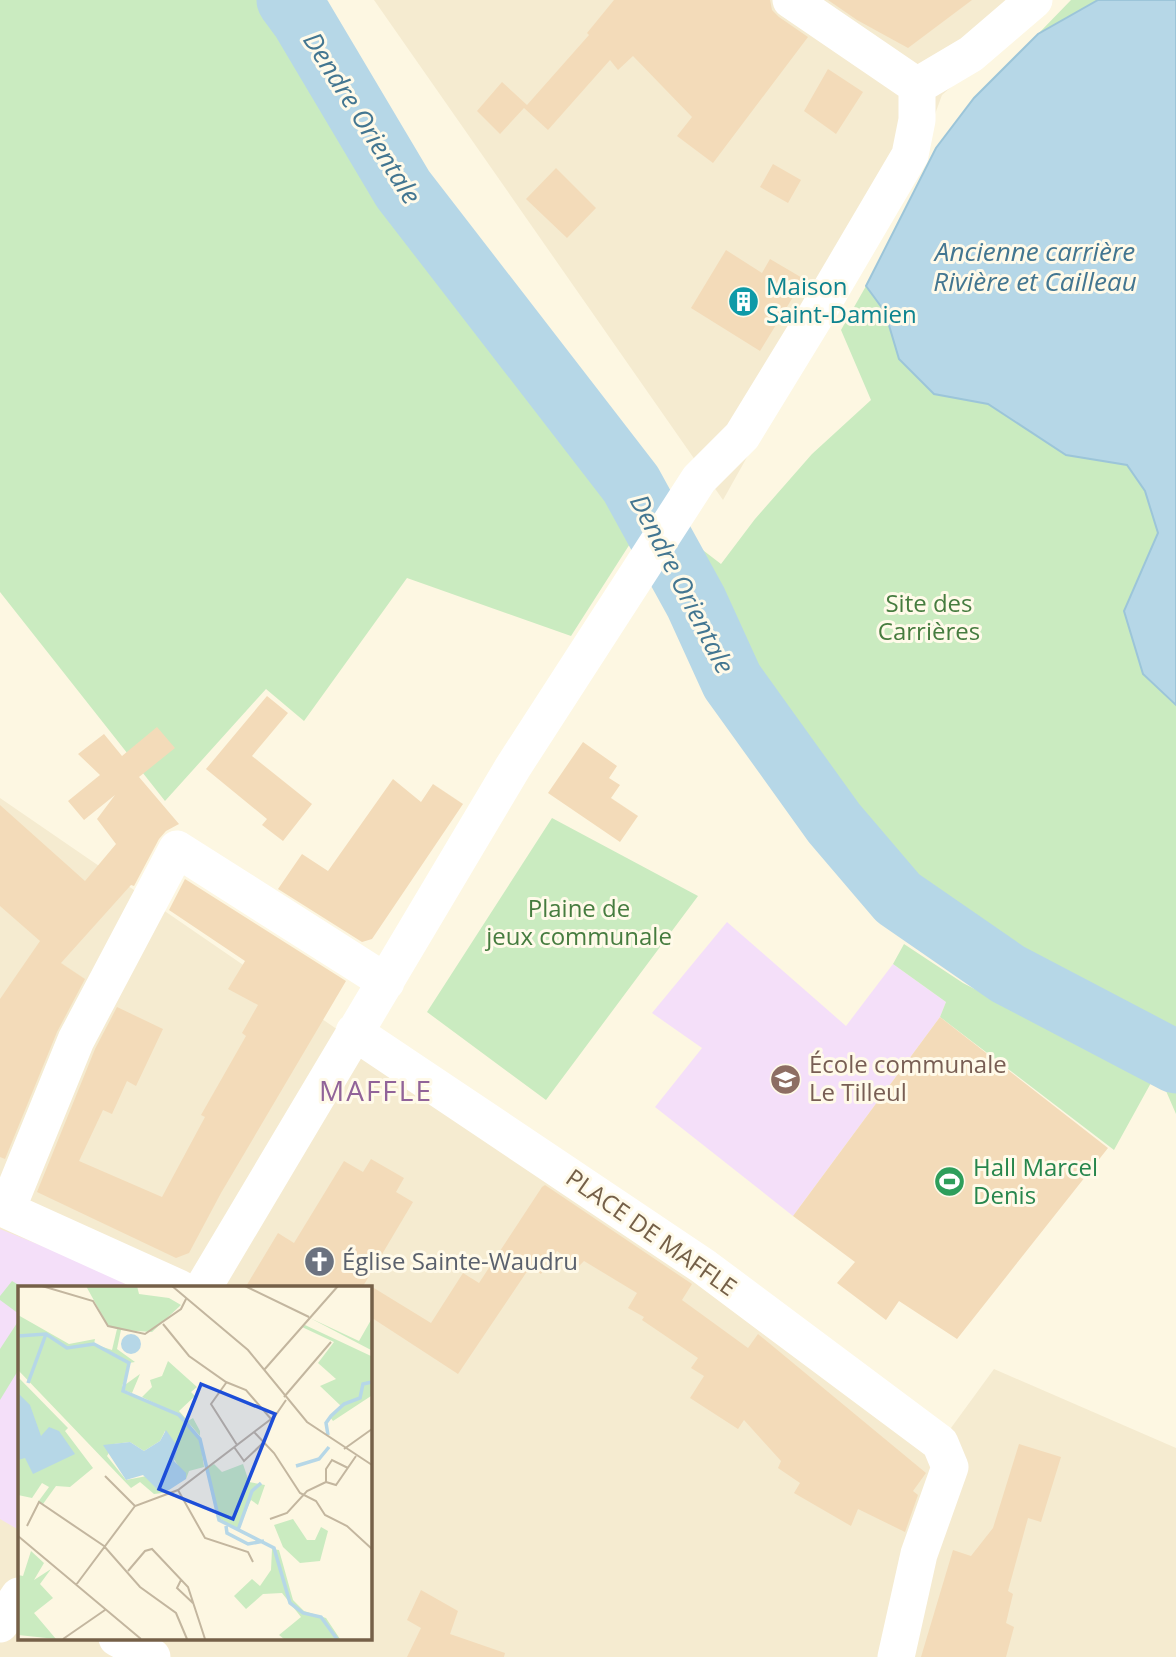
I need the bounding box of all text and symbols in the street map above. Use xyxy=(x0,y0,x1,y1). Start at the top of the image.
water label: Dendre Orientale xyxy=(295,25,430,210)
water label: Ancienne carrière Rivière et Cailleau xyxy=(933,233,1137,299)
place label: Maison Saint-Damien xyxy=(766,269,917,330)
building icon: Maison Saint-Damien xyxy=(726,284,760,318)
water label: Dendre Orientale xyxy=(622,488,744,679)
park label: Site des Carrières xyxy=(878,586,980,647)
park label: Plaine de jeux communale xyxy=(484,891,672,952)
place label: École communale Le Tilleul xyxy=(809,1047,1007,1108)
school or university icon: École communale Le Tilleul xyxy=(769,1062,803,1096)
district label: MAFFLE xyxy=(319,1071,433,1109)
place label: Hall Marcel Denis xyxy=(973,1150,1098,1211)
street label: PLACE DE MAFFLE xyxy=(560,1161,744,1303)
sports icon: Hall Marcel Denis xyxy=(933,1165,967,1199)
place label: Église Sainte-Waudru xyxy=(342,1244,578,1277)
church icon: Église Sainte-Waudru xyxy=(302,1245,336,1279)
inset map xyxy=(18,1286,371,1640)

